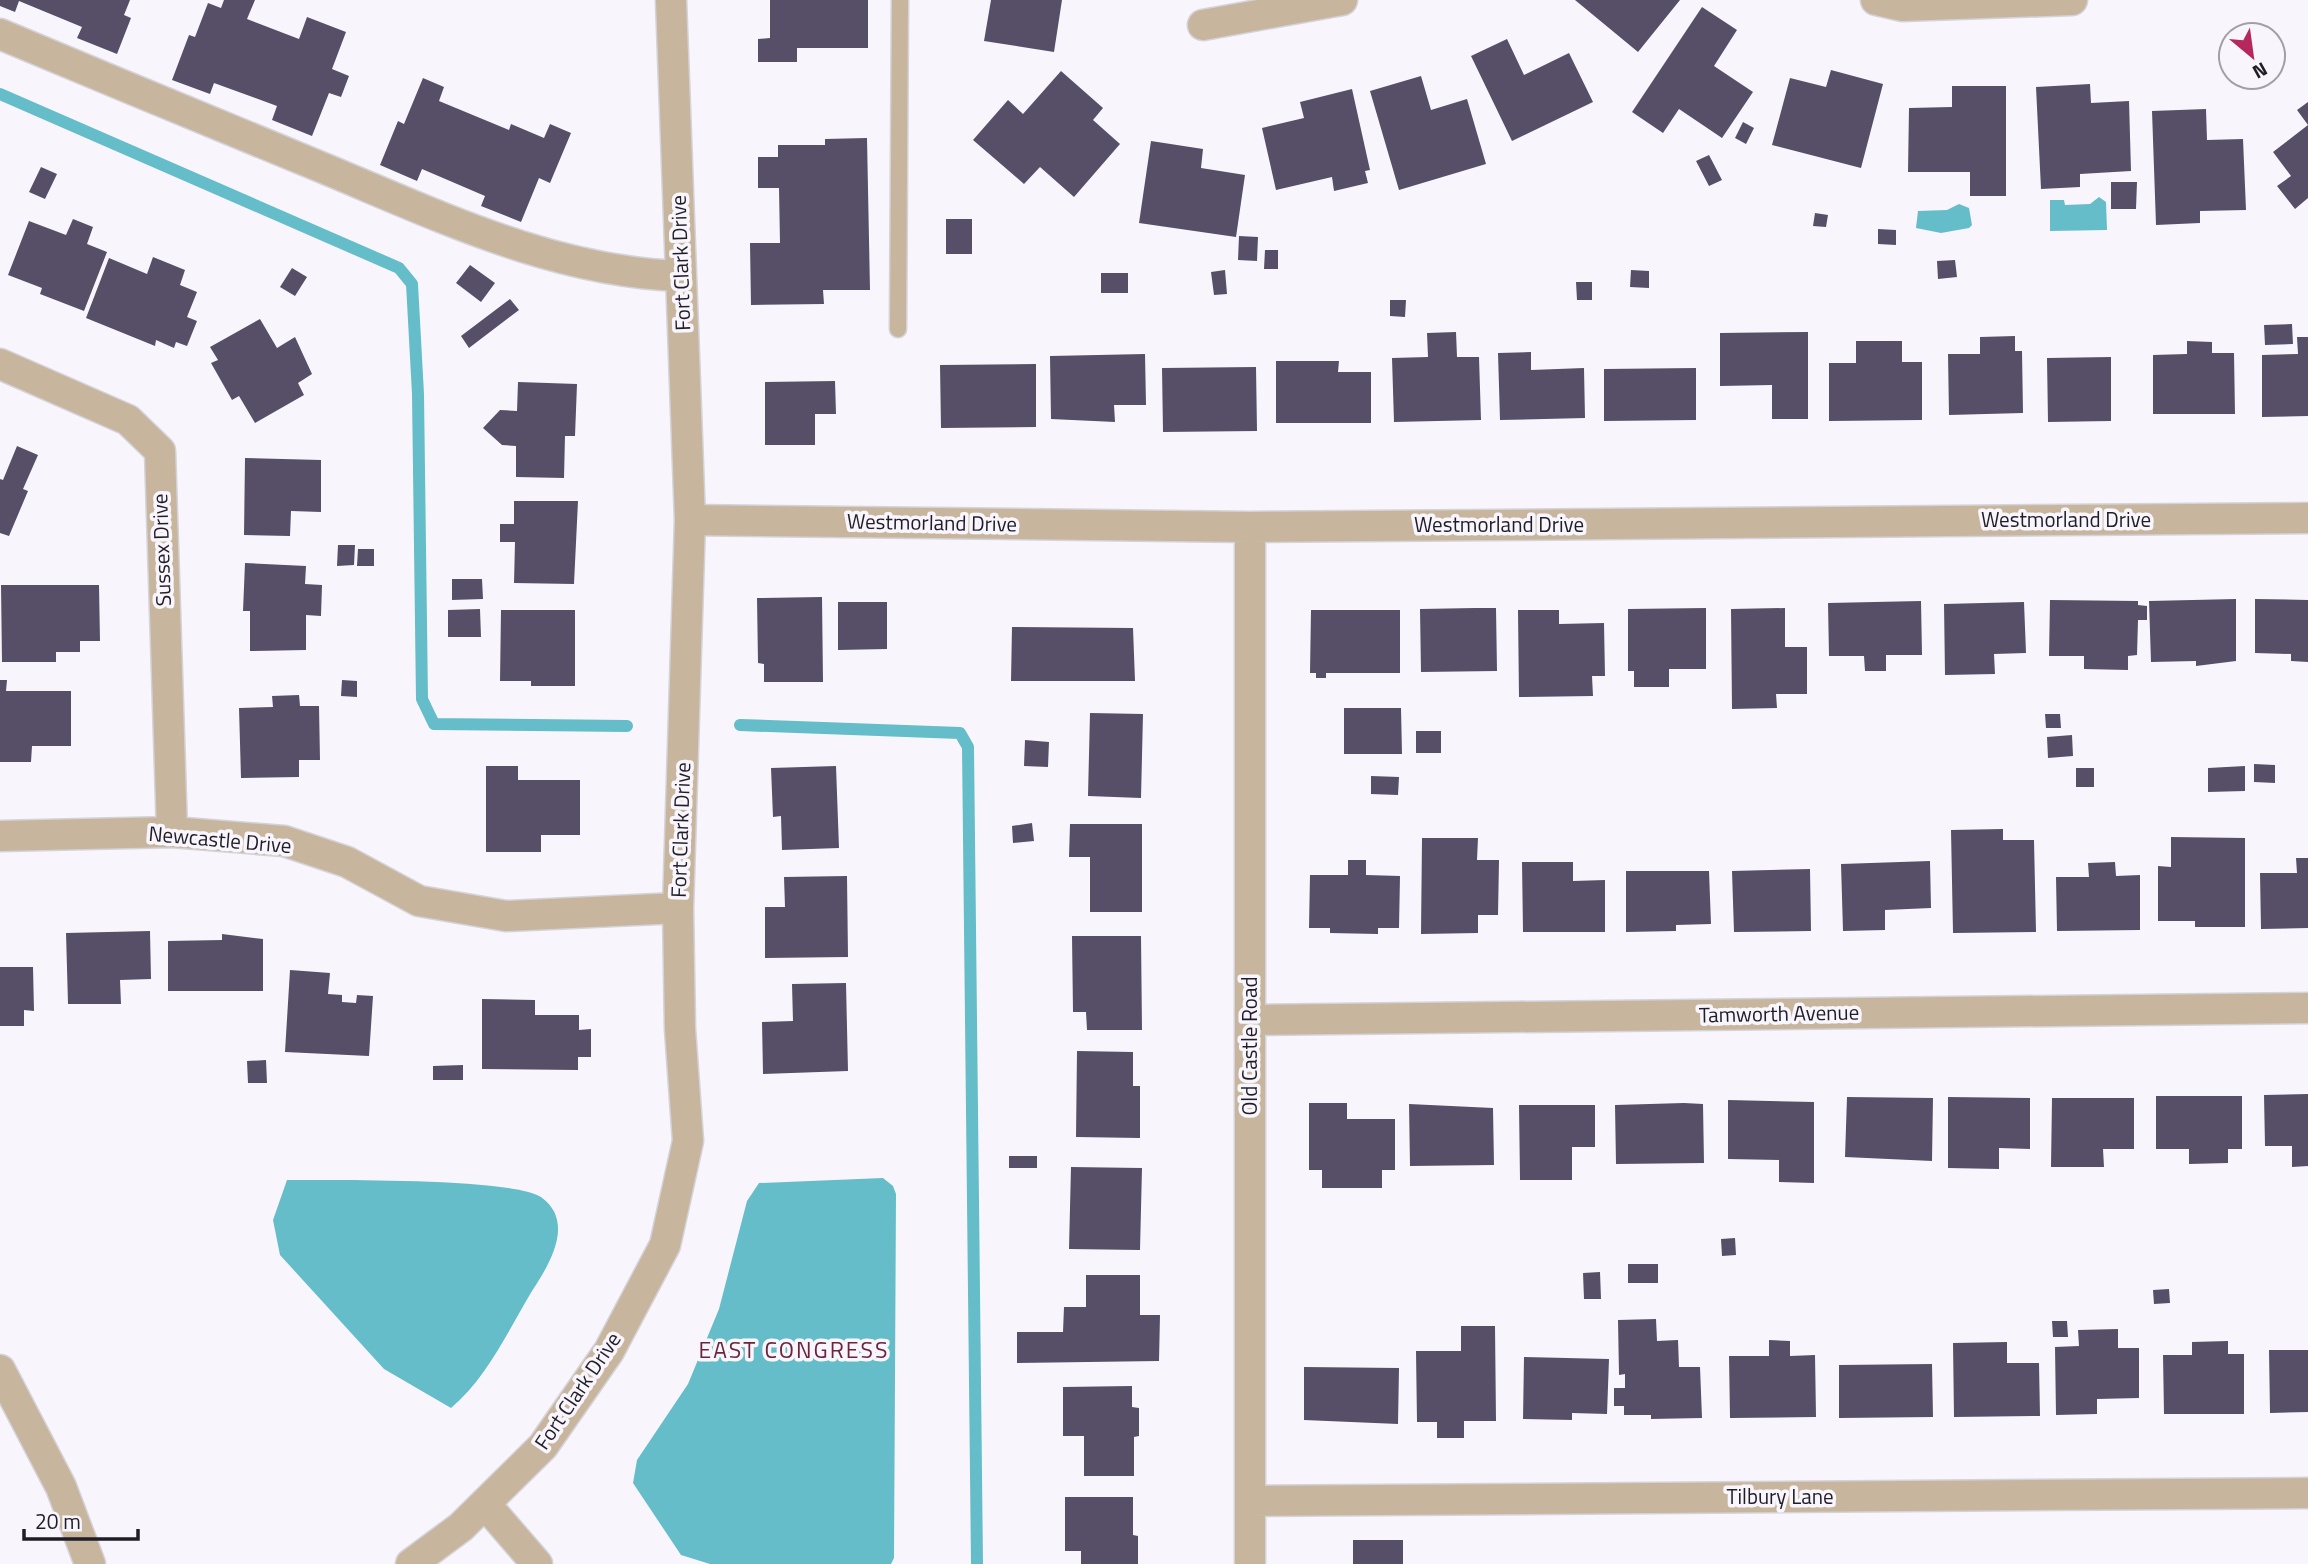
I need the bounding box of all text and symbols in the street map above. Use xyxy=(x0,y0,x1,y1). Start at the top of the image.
north arrow xyxy=(2217,21,2287,91)
text: N xyxy=(2248,55,2273,87)
street label: Fort Clark Drive xyxy=(662,195,698,331)
street label: Sussex Drive xyxy=(143,493,179,607)
street label: Westmorland Drive xyxy=(1981,503,2151,535)
street label: Westmorland Drive xyxy=(847,505,1017,539)
street label: Westmorland Drive xyxy=(1414,508,1584,540)
street label: Fort Clark Drive xyxy=(662,762,698,898)
street label: Newcastle Drive xyxy=(147,817,293,861)
street label: Old Castle Road xyxy=(1233,976,1265,1116)
street label: Tamworth Avenue xyxy=(1699,996,1859,1030)
street label: Fort Clark Drive xyxy=(526,1325,628,1456)
district label: EAST CONGRESS xyxy=(699,1332,889,1367)
street label: Tilbury Lane xyxy=(1726,1480,1834,1512)
scale bar xyxy=(24,1498,138,1542)
text: 20 m xyxy=(35,1505,81,1537)

